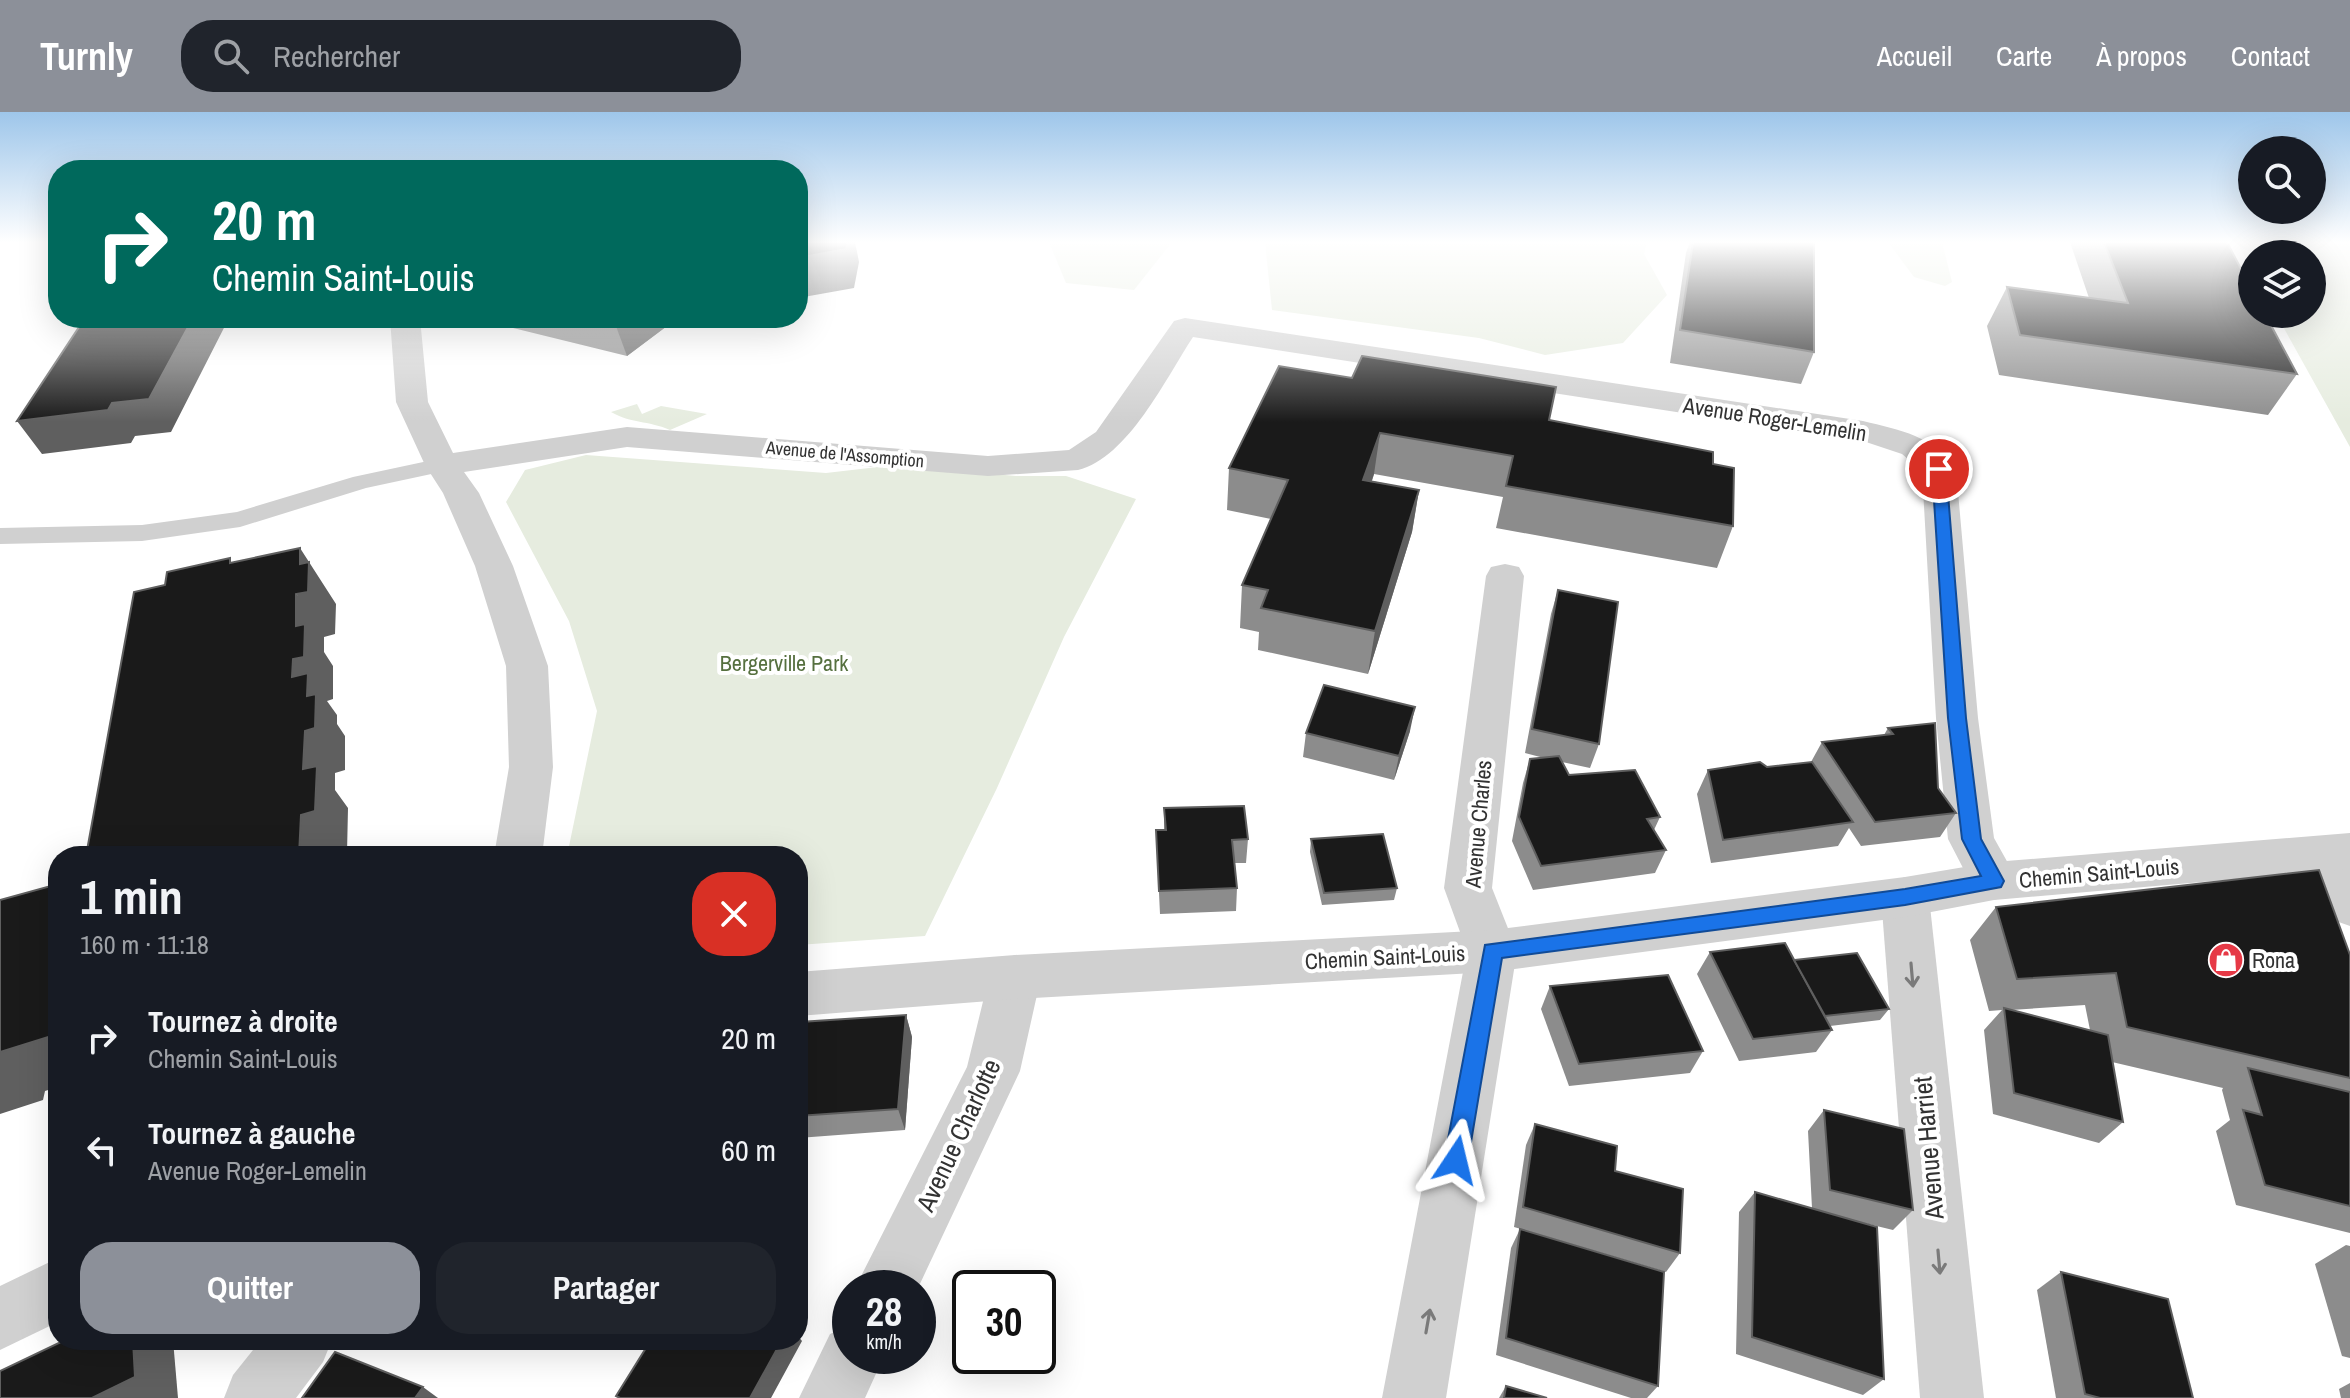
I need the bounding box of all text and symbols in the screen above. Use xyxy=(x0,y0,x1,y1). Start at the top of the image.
search box xyxy=(181,20,741,92)
text: Turnly xyxy=(40,31,133,82)
icon: search xyxy=(209,34,253,78)
text: Rechercher xyxy=(273,36,400,76)
text: Accueil xyxy=(1877,37,1952,75)
text: Carte xyxy=(1996,37,2052,75)
text: À propos xyxy=(2096,37,2187,75)
text: Contact xyxy=(2231,37,2310,75)
map controls xyxy=(2238,136,2326,328)
button: search xyxy=(2238,136,2326,224)
text: 20 m xyxy=(212,182,317,257)
icon: right xyxy=(80,192,184,296)
button: layers xyxy=(2238,240,2326,328)
text: Chemin Saint-Louis xyxy=(212,254,475,302)
street label: Avenue Roger-Lemelin xyxy=(1680,390,1869,448)
street label: Avenue de l'Assomption xyxy=(764,435,925,473)
pin xyxy=(1905,435,1973,503)
icon: arrive xyxy=(1917,447,1961,491)
park label: Bergerville Park xyxy=(720,648,849,678)
street label: Avenue Charles xyxy=(1457,759,1499,890)
street label: Chemin Saint-Louis xyxy=(2018,851,2180,895)
text: 1 min xyxy=(80,864,183,929)
button: close xyxy=(692,872,776,956)
text: 160 m · 11:18 xyxy=(80,927,209,962)
street label: Chemin Saint-Louis xyxy=(1304,938,1466,976)
shop icon: Rona xyxy=(2207,941,2245,979)
place label: Rona xyxy=(2252,945,2295,975)
one-way arrow xyxy=(1905,961,1920,988)
text: Tournez à droite xyxy=(148,1001,338,1041)
icon: right xyxy=(80,1016,124,1060)
text: 20 m xyxy=(721,1018,776,1058)
text: Chemin Saint-Louis xyxy=(148,1041,338,1076)
street label: Avenue Charlotte xyxy=(907,1053,1009,1218)
street label: Avenue Harriet xyxy=(1904,1075,1952,1222)
text: Tournez à gauche xyxy=(148,1113,355,1153)
position arrow xyxy=(1414,1118,1498,1202)
icon: left xyxy=(80,1128,124,1172)
text: 60 m xyxy=(721,1130,776,1170)
text: Avenue Roger-Lemelin xyxy=(148,1153,367,1188)
button: Quitter xyxy=(80,1242,420,1334)
button: Partager xyxy=(436,1242,776,1334)
one-way arrow xyxy=(1932,1248,1947,1275)
speed limit sign: 30 xyxy=(952,1270,1056,1374)
text: 28 xyxy=(866,1285,902,1338)
one-way arrow xyxy=(1421,1309,1436,1334)
text: km/h xyxy=(866,1328,902,1355)

